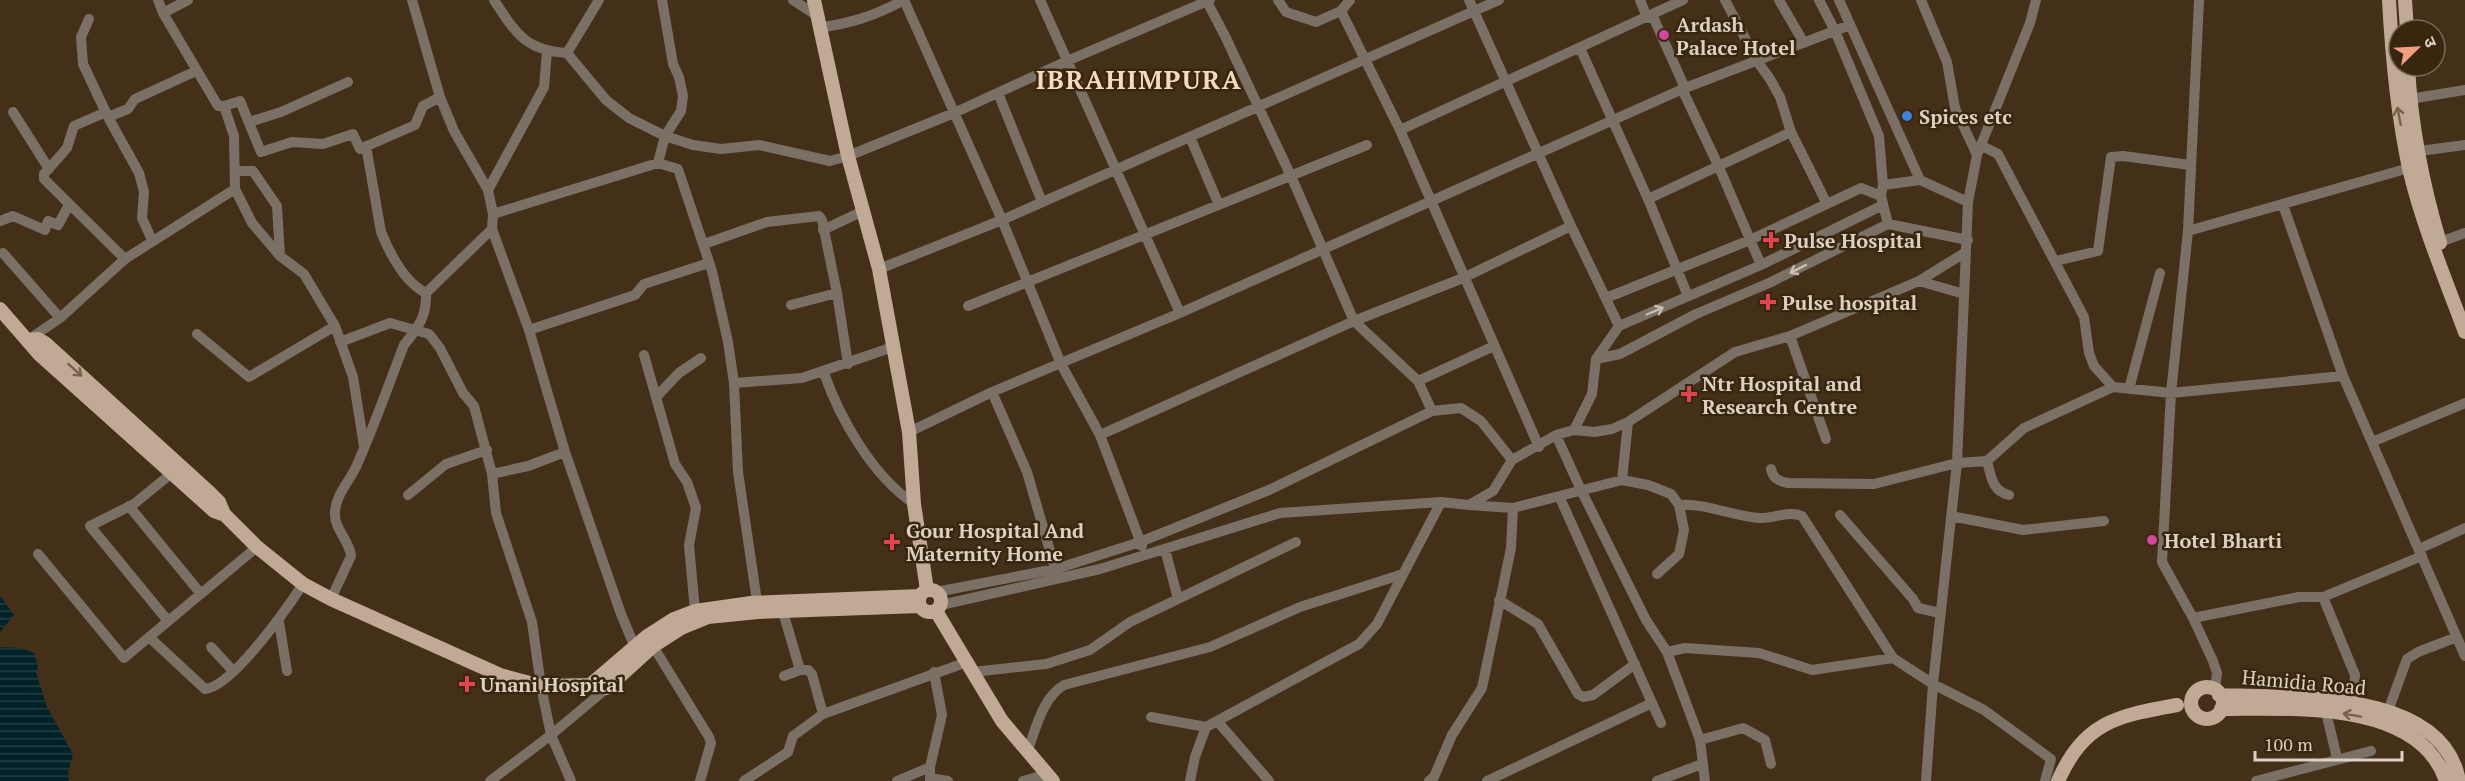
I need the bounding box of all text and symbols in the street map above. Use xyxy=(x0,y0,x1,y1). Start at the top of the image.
place label: Ardash Palace Hotel xyxy=(1676,11,1796,61)
north arrow xyxy=(2387,18,2447,78)
marker: Ardash Palace Hotel xyxy=(1657,28,1671,42)
text: उ xyxy=(2419,33,2443,51)
district label: IBRAHIMPURA xyxy=(1036,62,1242,96)
place label: Spices etc xyxy=(1919,103,2012,130)
one-way arrow xyxy=(2393,106,2404,126)
marker: Spices etc xyxy=(1900,109,1914,123)
place label: Pulse Hospital xyxy=(1784,227,1922,254)
marker: Pulse Hospital xyxy=(1762,231,1780,249)
one-way arrow xyxy=(1790,263,1808,275)
place label: Pulse hospital xyxy=(1782,289,1918,316)
marker: Pulse hospital xyxy=(1759,293,1777,311)
one-way arrow xyxy=(1646,304,1664,316)
one-way arrow xyxy=(67,363,82,377)
place label: Ntr Hospital and Research Centre xyxy=(1702,370,1861,420)
marker: Ntr Hospital and Research Centre xyxy=(1680,385,1698,403)
place label: Gour Hospital And Maternity Home xyxy=(906,517,1084,567)
place label: Hotel Bharti xyxy=(2164,527,2282,554)
marker: Gour Hospital And Maternity Home xyxy=(883,533,901,551)
marker: Hotel Bharti xyxy=(2145,533,2159,547)
street label: Hamidia Road xyxy=(2241,663,2367,701)
place label: Unani Hospital xyxy=(480,671,624,698)
marker: Unani Hospital xyxy=(458,675,476,693)
one-way arrow xyxy=(2343,709,2362,720)
scale bar xyxy=(2255,724,2402,762)
text: 100 m xyxy=(2264,732,2313,756)

